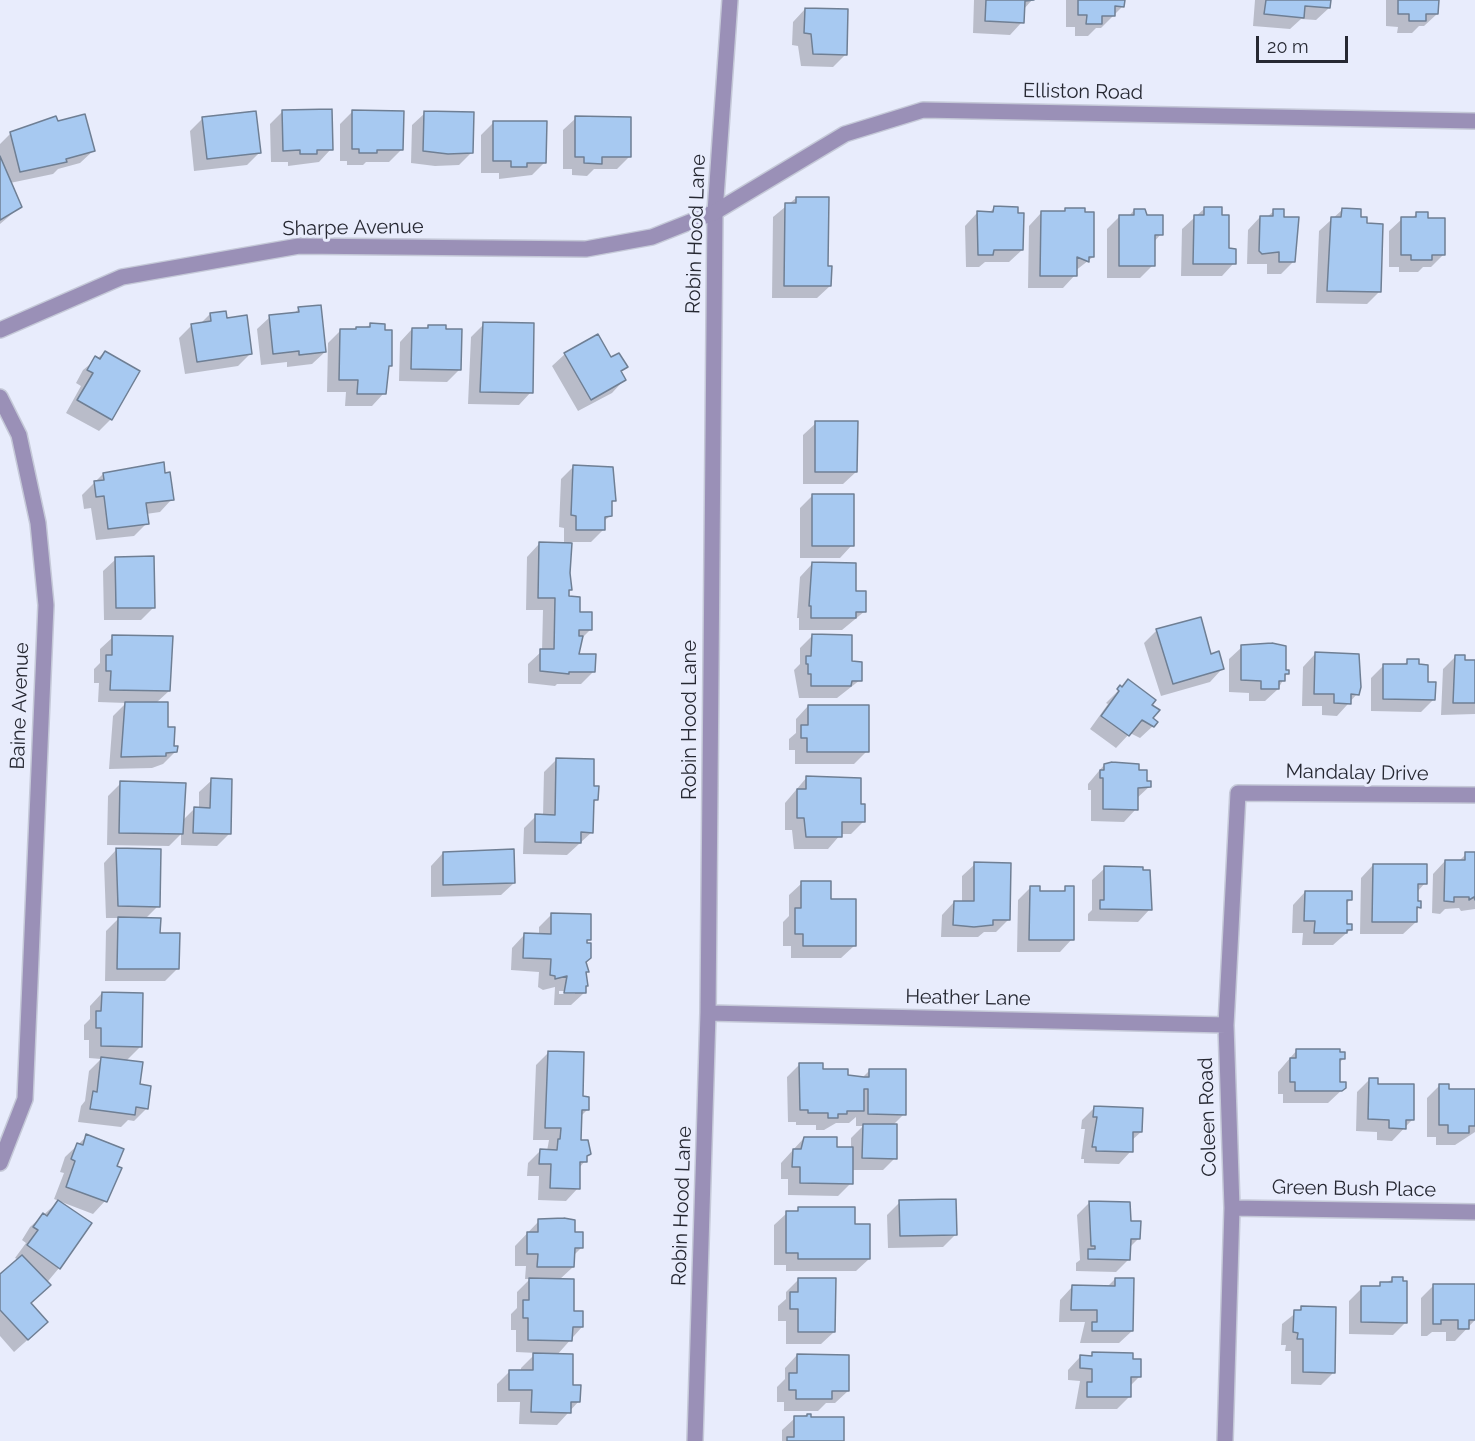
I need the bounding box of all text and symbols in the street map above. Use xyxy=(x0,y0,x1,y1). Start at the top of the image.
scale bar xyxy=(1259,24,1350,62)
text: 20 m xyxy=(1267,36,1309,57)
street label: Elliston Road xyxy=(1023,79,1143,105)
street label: Robin Hood Lane xyxy=(681,154,711,314)
street label: Sharpe Avenue xyxy=(282,215,424,241)
street label: Robin Hood Lane xyxy=(678,640,702,800)
street label: Baine Avenue xyxy=(6,642,34,770)
street label: Mandalay Drive xyxy=(1285,760,1429,786)
street label: Heather Lane xyxy=(905,985,1031,1011)
street label: Coleen Road xyxy=(1194,1057,1222,1177)
street label: Robin Hood Lane xyxy=(667,1126,697,1286)
street label: Green Bush Place xyxy=(1272,1176,1436,1202)

